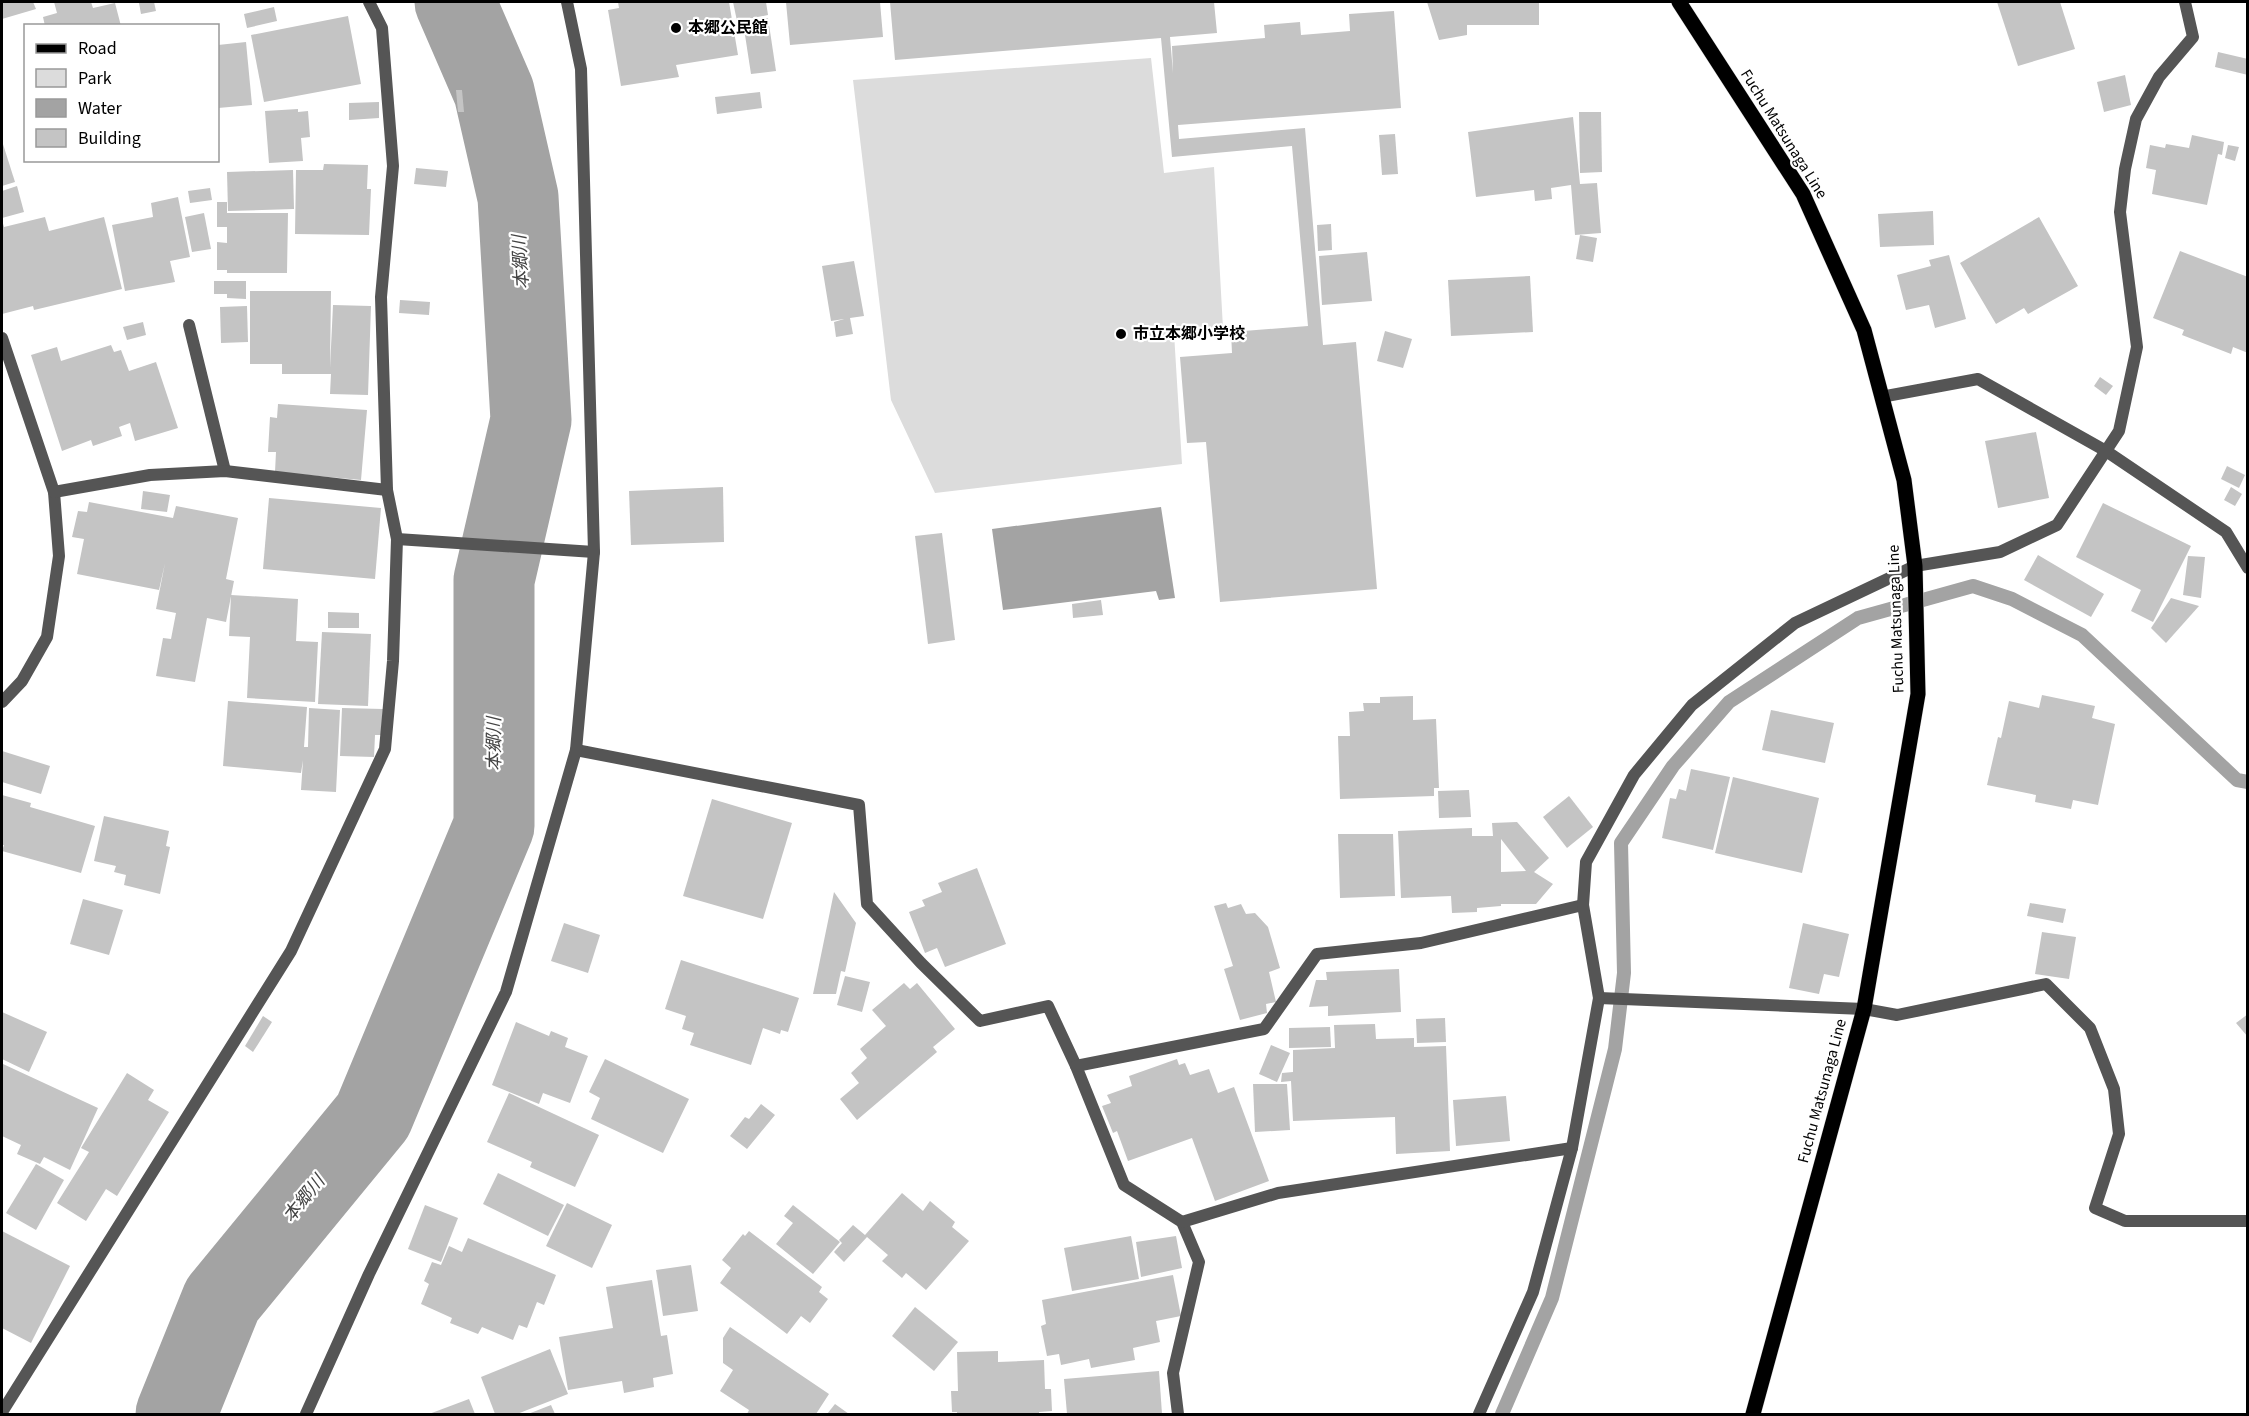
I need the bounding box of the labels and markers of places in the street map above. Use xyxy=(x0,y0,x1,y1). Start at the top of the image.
place label: 本郷公民館 xyxy=(688,17,768,39)
marker: 本郷公民館 xyxy=(669,21,683,35)
place label: 市立本郷小学校 xyxy=(1133,323,1245,345)
marker: 市立本郷小学校 xyxy=(1114,327,1128,341)

